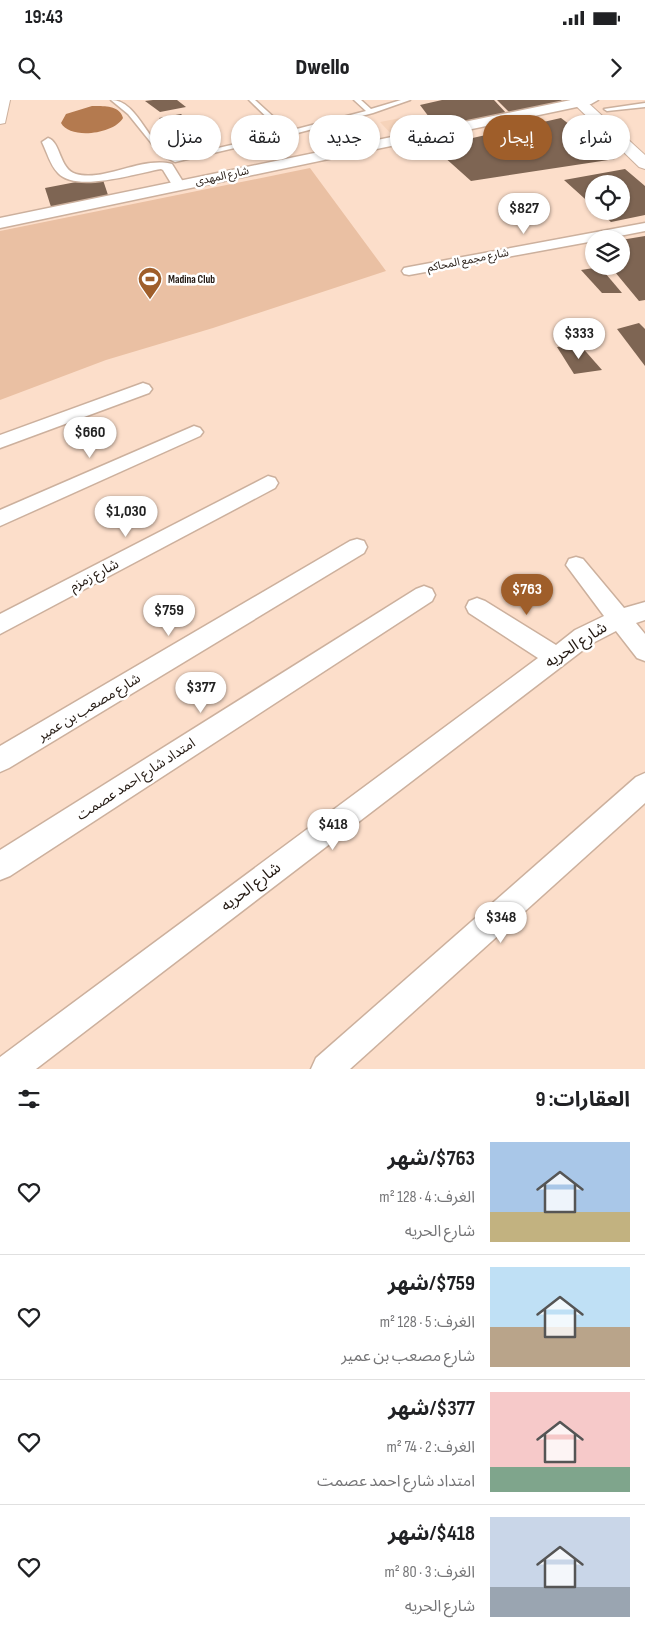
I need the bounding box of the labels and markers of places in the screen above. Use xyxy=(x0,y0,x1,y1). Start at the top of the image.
pin: $827 xyxy=(494,192,554,235)
sports icon: Madina Club xyxy=(137,266,163,300)
place label: Madina Club xyxy=(168,273,215,286)
pin: $333 xyxy=(549,318,609,360)
pin: $660 xyxy=(60,416,120,459)
pin: $1,030 xyxy=(85,496,167,538)
pin: $763 xyxy=(497,574,557,616)
pin: $759 xyxy=(139,594,199,637)
pin: $377 xyxy=(171,672,231,714)
pin: $418 xyxy=(303,808,363,851)
pin: $348 xyxy=(471,902,531,944)

